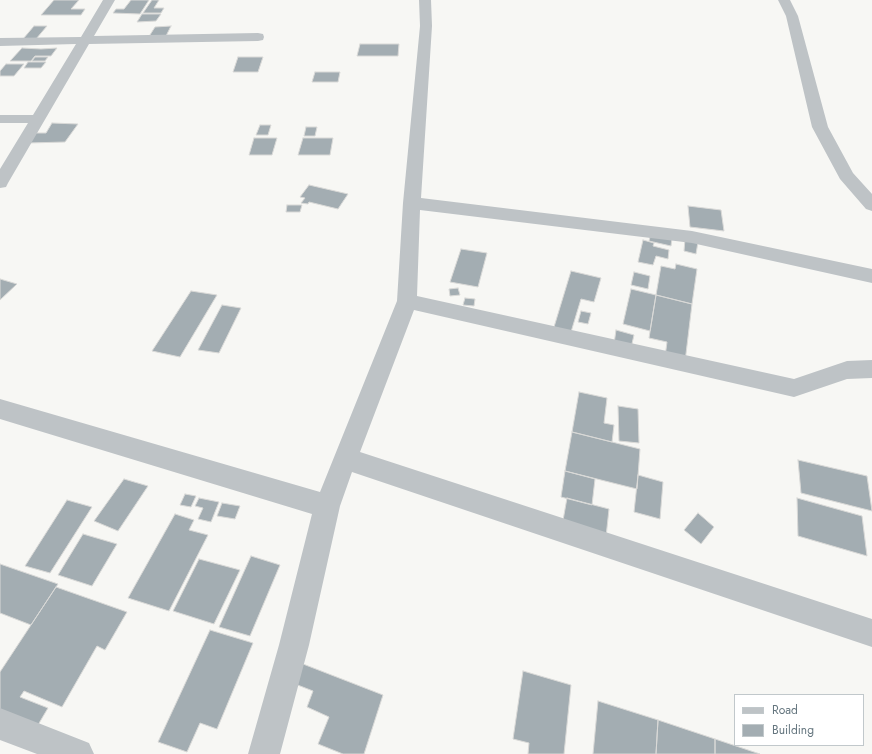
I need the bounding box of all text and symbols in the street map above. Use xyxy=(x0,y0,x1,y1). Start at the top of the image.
legend xyxy=(734,694,864,746)
text: Road xyxy=(772,701,798,719)
text: Building xyxy=(772,721,814,739)

